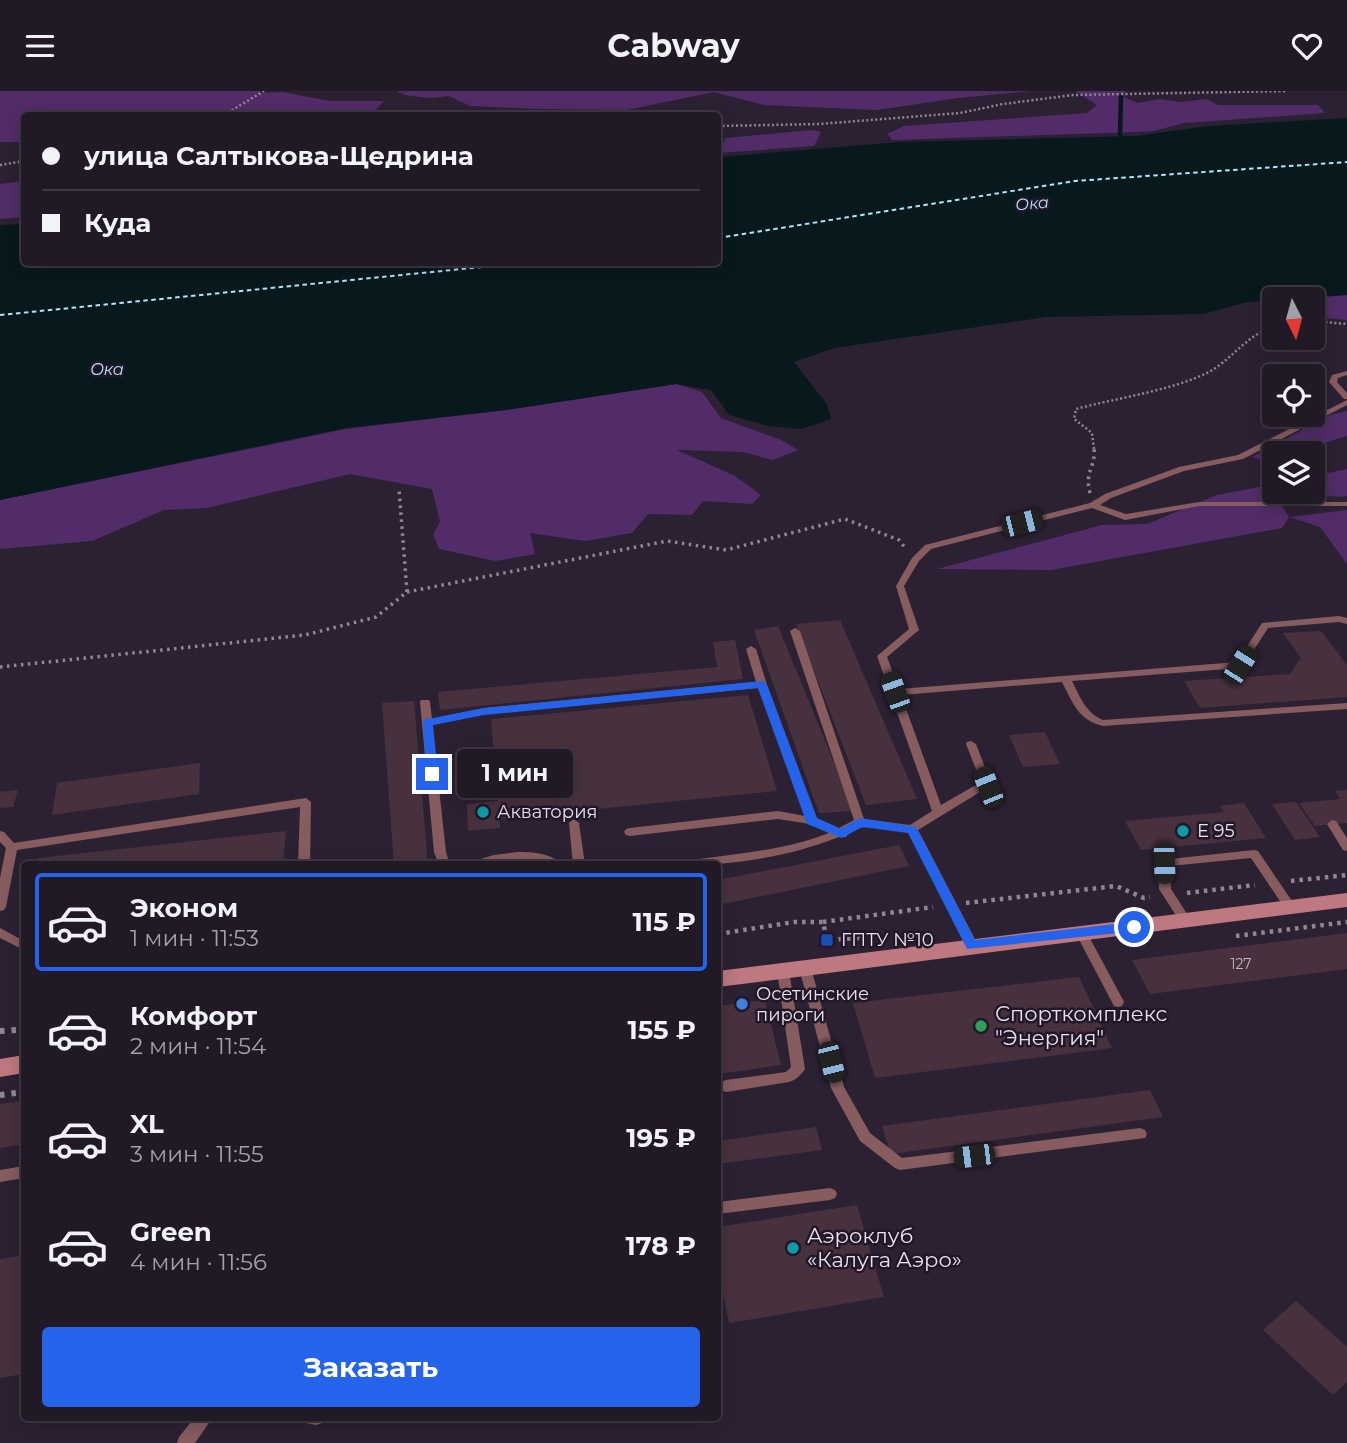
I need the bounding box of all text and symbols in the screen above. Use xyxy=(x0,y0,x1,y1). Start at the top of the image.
text: Cabway xyxy=(607,26,740,65)
icon: menu xyxy=(21,27,59,65)
icon: heart xyxy=(1288,27,1326,65)
text: улица Салтыкова-Щедрина xyxy=(84,140,474,172)
water label: Ока xyxy=(1014,193,1050,214)
text: Куда xyxy=(84,207,151,239)
north arrow xyxy=(1262,287,1325,350)
map controls xyxy=(1262,287,1325,504)
water label: Ока xyxy=(90,360,124,379)
button: locate xyxy=(1262,364,1325,427)
button: layers xyxy=(1262,441,1325,504)
car xyxy=(1000,508,1045,538)
car xyxy=(1220,642,1261,688)
car xyxy=(878,669,913,715)
callout: 1 мин xyxy=(457,749,572,799)
route end xyxy=(416,758,448,790)
text: 1 мин xyxy=(482,759,548,787)
car xyxy=(971,764,1006,810)
place label: Акватория xyxy=(497,801,597,823)
marker: Акватория xyxy=(475,804,491,820)
place label: Е 95 xyxy=(1197,820,1235,842)
marker: Е 95 xyxy=(1175,823,1191,839)
car xyxy=(1153,842,1176,884)
icon: car xyxy=(46,891,109,954)
text: Эконом xyxy=(130,892,238,924)
text: 115 ₽ xyxy=(633,906,696,938)
route start xyxy=(1118,911,1150,943)
text: 1 мин · 11:53 xyxy=(130,924,259,952)
place label: ГПТУ №10 xyxy=(841,929,934,951)
marker: ГПТУ №10 xyxy=(819,932,835,948)
house number: 127 xyxy=(1230,955,1252,973)
place label: Осетинские пироги xyxy=(756,983,869,1026)
marker: Осетинские пироги xyxy=(734,996,750,1012)
icon: car xyxy=(46,999,109,1062)
text: Комфорт xyxy=(130,1000,257,1032)
place label: Спорткомплекс "Энергия" xyxy=(995,1001,1167,1050)
text: 155 ₽ xyxy=(627,1014,696,1046)
marker: Спорткомплекс "Энергия" xyxy=(973,1018,989,1034)
text: 2 мин · 11:54 xyxy=(130,1032,266,1060)
car xyxy=(816,1039,847,1085)
icon: car xyxy=(46,1107,109,1170)
text: XL xyxy=(130,1108,164,1140)
text: 195 ₽ xyxy=(626,1122,696,1154)
text: 3 мин · 11:55 xyxy=(130,1140,264,1168)
car xyxy=(952,1143,997,1169)
icon: car xyxy=(46,1215,109,1278)
text: Green xyxy=(130,1216,212,1248)
place label: Аэроклуб «Калуга Аэро» xyxy=(807,1223,962,1272)
text: 178 ₽ xyxy=(625,1230,696,1262)
marker: Аэроклуб «Калуга Аэро» xyxy=(785,1240,801,1256)
text: 4 мин · 11:56 xyxy=(130,1248,267,1276)
button: Заказать xyxy=(42,1327,700,1407)

